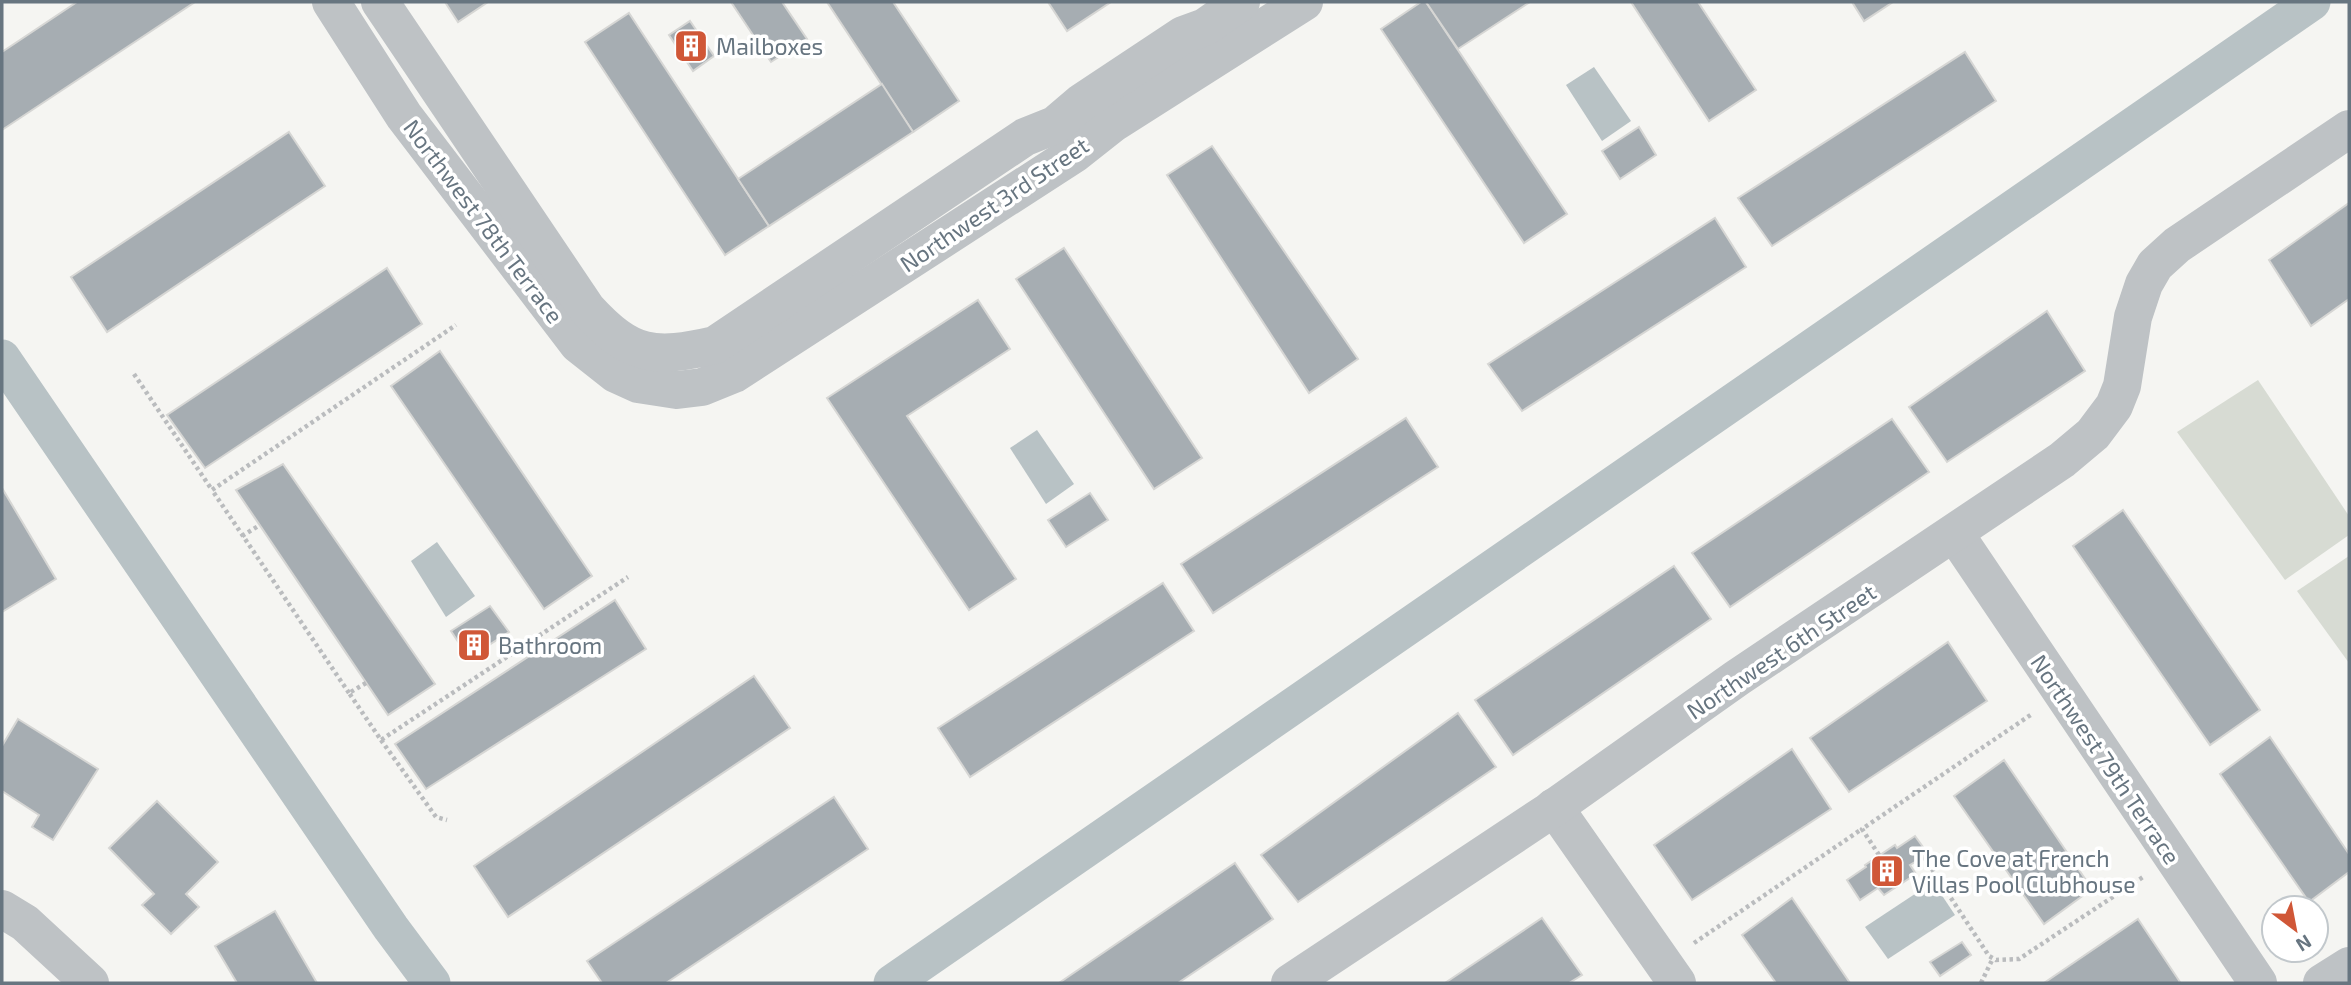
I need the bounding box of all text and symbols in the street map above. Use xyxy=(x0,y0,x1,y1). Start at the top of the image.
building icon: Mailboxes xyxy=(672,27,710,65)
place label: Mailboxes xyxy=(716,32,823,60)
street label: Northwest 78th Terrace xyxy=(398,114,570,328)
street label: Northwest 3rd Street xyxy=(894,130,1094,278)
street label: Northwest 6th Street xyxy=(1681,577,1881,725)
building icon: Bathroom xyxy=(455,626,493,664)
place label: Bathroom xyxy=(498,631,602,659)
street label: Northwest 79th Terrace xyxy=(2025,649,2187,869)
place label: The Cove at French Villas Pool Clubhouse xyxy=(1912,844,2136,898)
building icon: The Cove at French Villas Pool Clubhouse xyxy=(1868,852,1906,890)
north arrow xyxy=(2260,894,2330,964)
text: N xyxy=(2292,930,2316,957)

